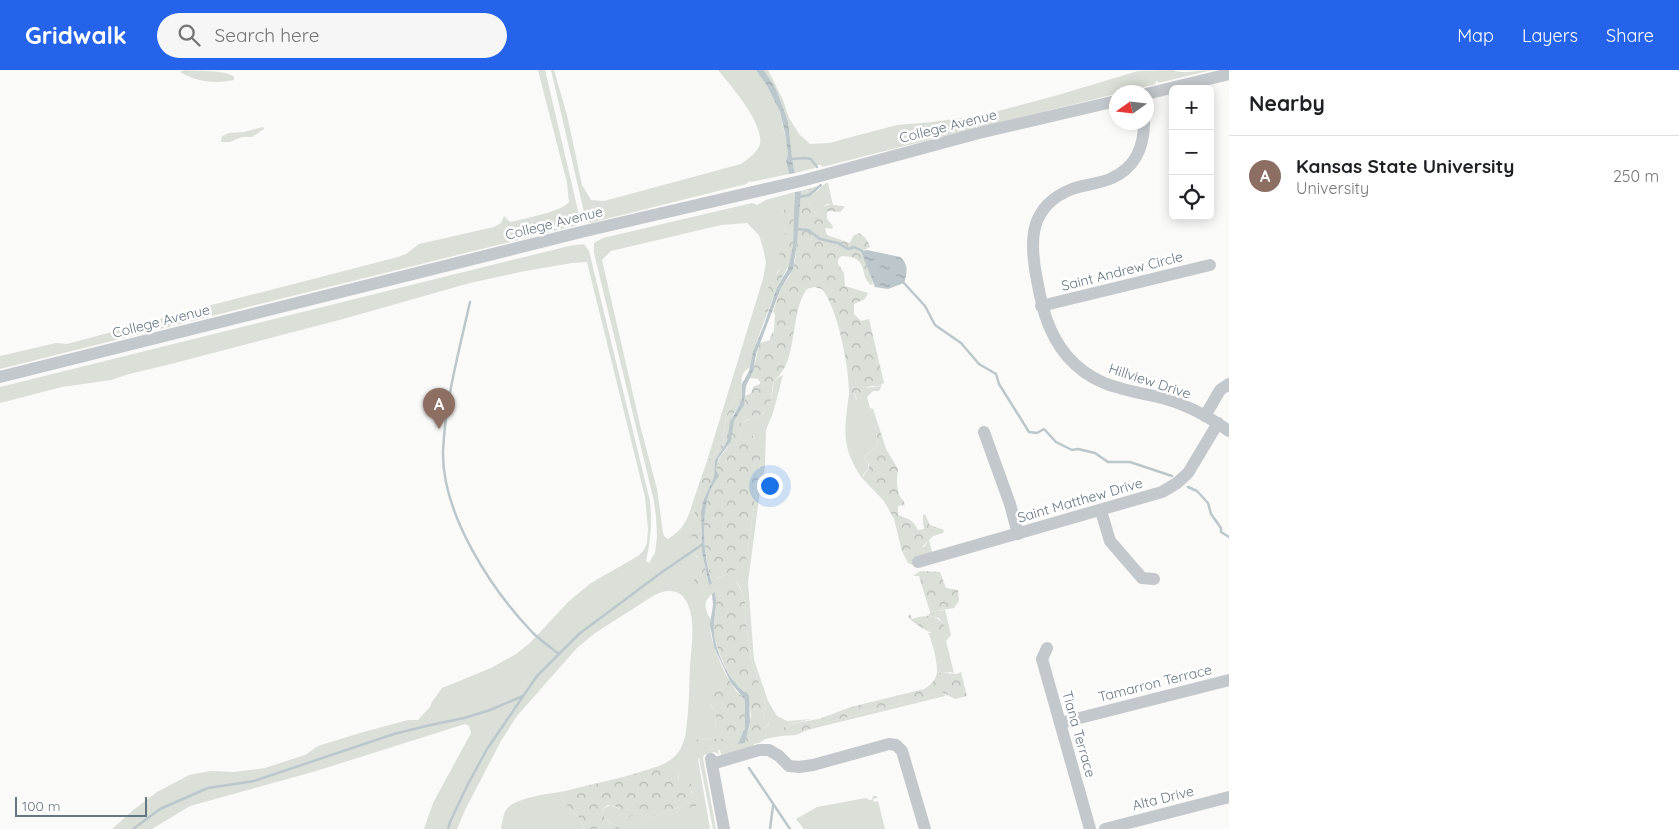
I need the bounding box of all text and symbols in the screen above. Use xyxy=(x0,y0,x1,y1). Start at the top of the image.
search box xyxy=(157,13,507,58)
text: Gridwalk xyxy=(25,20,127,50)
icon: search xyxy=(175,21,203,49)
text: Search here xyxy=(215,23,319,47)
text: Map xyxy=(1457,24,1494,47)
text: Layers xyxy=(1522,24,1578,47)
text: Share xyxy=(1606,24,1654,47)
north arrow xyxy=(1109,85,1154,130)
map controls xyxy=(1169,85,1214,220)
button: + xyxy=(1169,85,1214,130)
text: Nearby xyxy=(1249,90,1325,116)
street label: College Avenue xyxy=(897,105,999,147)
button: − xyxy=(1169,130,1214,175)
text: Kansas State University xyxy=(1296,154,1514,178)
text: A xyxy=(1260,166,1270,186)
text: 250 m xyxy=(1613,166,1659,186)
button: locate xyxy=(1169,175,1214,220)
text: University xyxy=(1296,178,1369,198)
street label: College Avenue xyxy=(503,202,605,244)
street label: Saint Andrew Circle xyxy=(1059,247,1185,295)
street label: College Avenue xyxy=(110,300,212,342)
street label: Hillview Drive xyxy=(1107,359,1194,403)
pin: A xyxy=(423,388,455,429)
your location xyxy=(757,473,783,499)
street label: Saint Matthew Drive xyxy=(1015,473,1145,526)
street label: Tamarron Terrace xyxy=(1096,660,1214,706)
street label: Tiana Terrace xyxy=(1058,689,1100,779)
street label: Alta Drive xyxy=(1130,782,1196,814)
scale bar xyxy=(15,794,148,817)
text: 100 m xyxy=(22,797,60,815)

